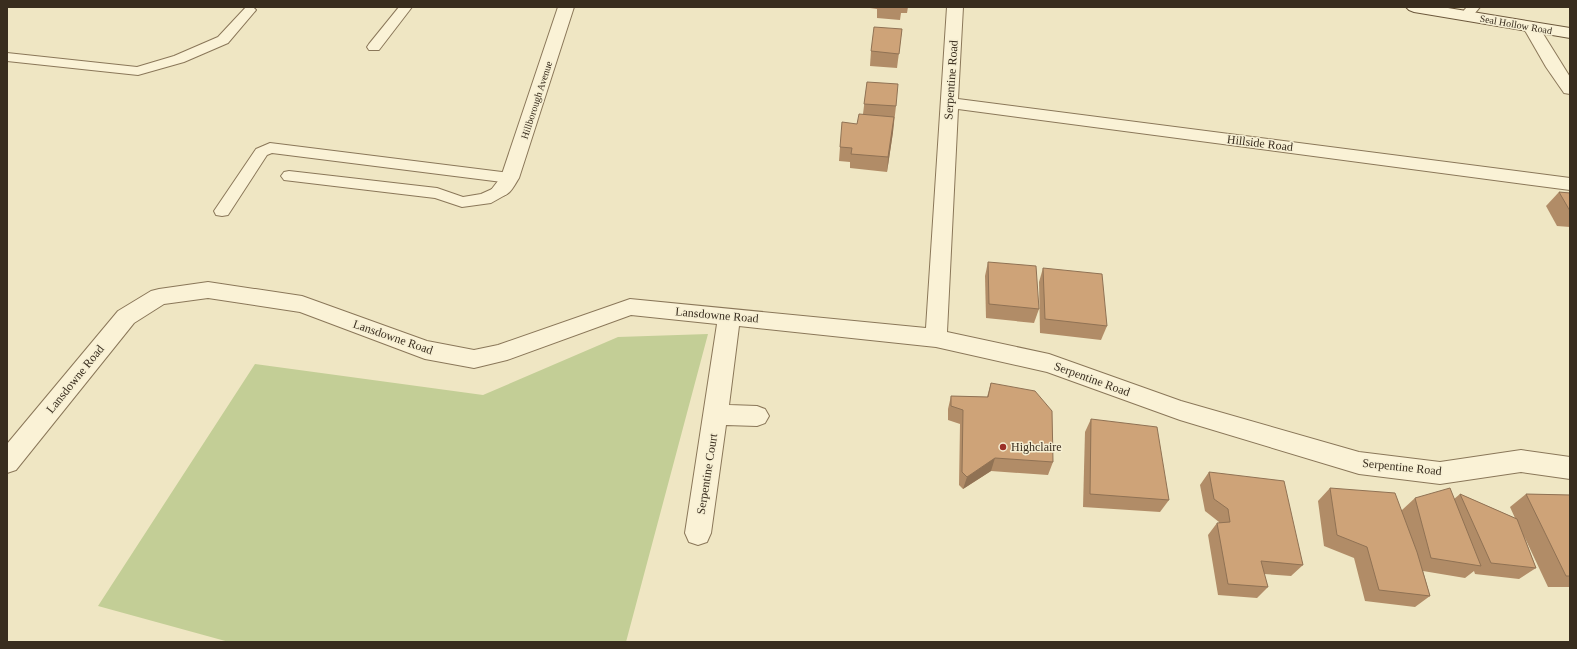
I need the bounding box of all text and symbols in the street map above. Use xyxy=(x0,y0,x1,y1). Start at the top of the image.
street label: Seal Hollow Road xyxy=(1479,13,1553,36)
street label: Serpentine Road xyxy=(941,40,961,120)
street label: Hillborough Avenue xyxy=(519,59,554,140)
street label: Hillside Road xyxy=(1226,132,1294,154)
street label: Lansdowne Road xyxy=(675,304,759,326)
street label: Lansdowne Road xyxy=(351,317,435,357)
street label: Lansdowne Road xyxy=(43,342,107,416)
street label: Serpentine Road xyxy=(1052,359,1132,399)
street label: Serpentine Court xyxy=(694,432,720,515)
place label: Highclaire xyxy=(1011,440,1062,454)
marker: Highclaire xyxy=(998,442,1008,452)
street label: Serpentine Road xyxy=(1362,456,1442,478)

